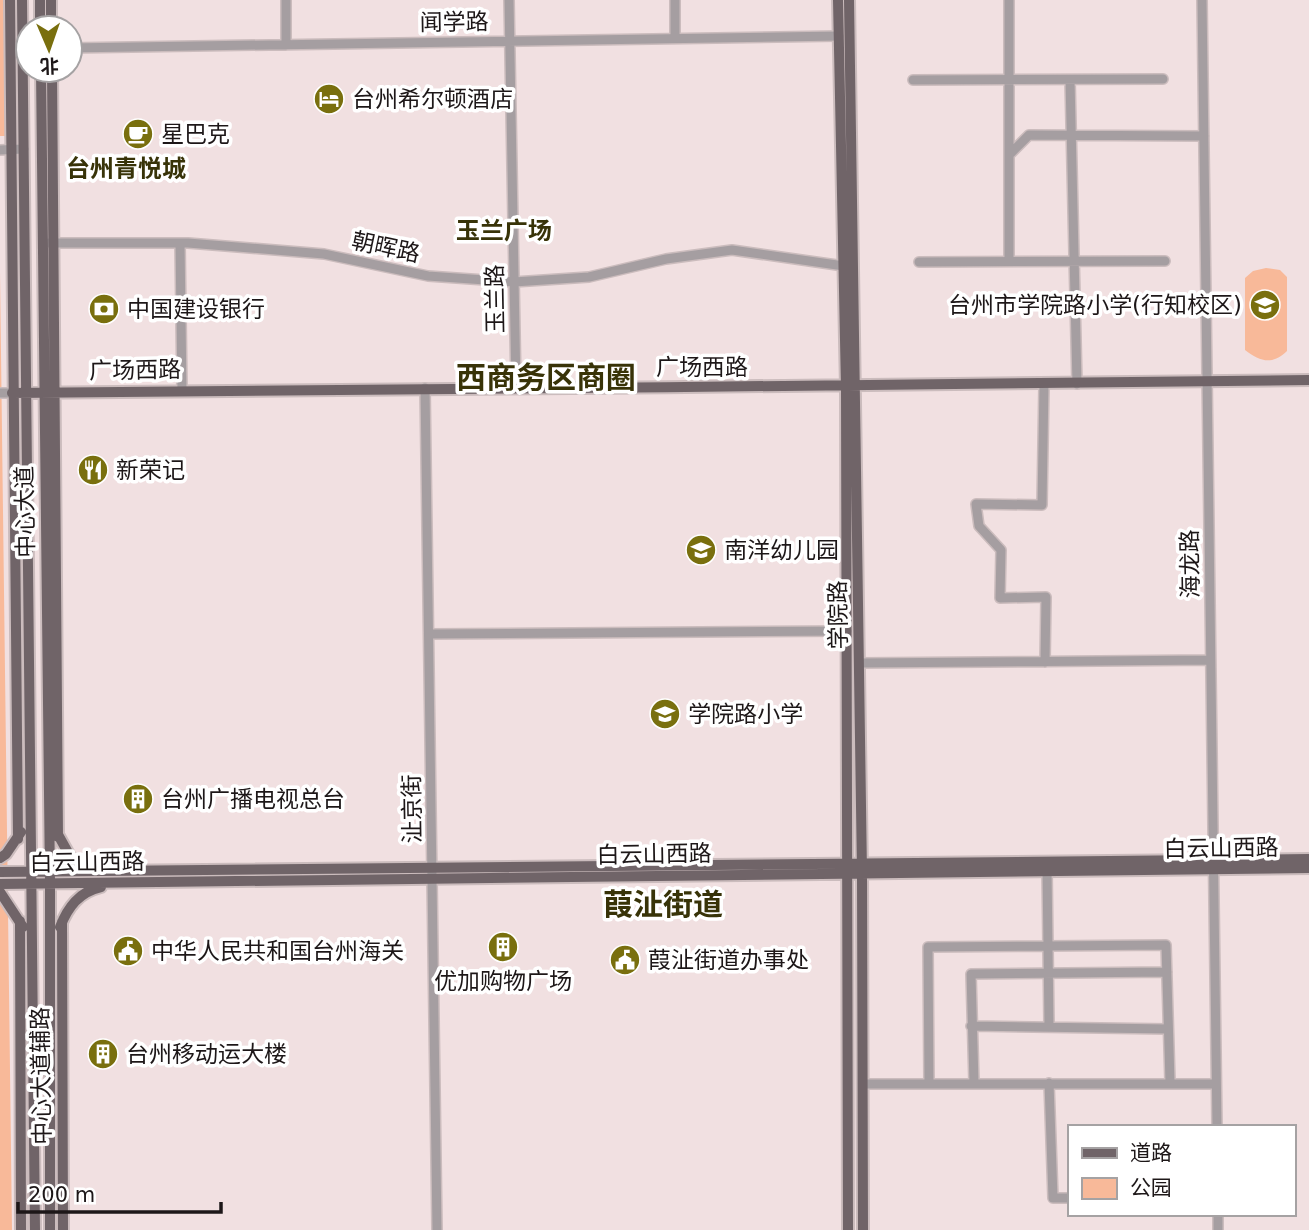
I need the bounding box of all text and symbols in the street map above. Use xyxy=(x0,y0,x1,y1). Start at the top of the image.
street label: 闻学路 xyxy=(419,8,489,36)
north arrow xyxy=(14,14,84,84)
text: 北 xyxy=(40,55,59,77)
hotel icon: 台州希尔顿酒店 xyxy=(312,82,346,116)
place label: 台州希尔顿酒店 xyxy=(352,86,513,112)
cafe icon: 星巴克 xyxy=(121,117,155,151)
place label: 星巴克 xyxy=(161,121,230,147)
district label: 台州青悦城 xyxy=(66,155,186,183)
district label: 玉兰广场 xyxy=(456,217,552,245)
street label: 朝晖路 xyxy=(350,227,422,267)
street label: 玉兰路 xyxy=(481,264,509,334)
school or university icon: 台州市学院路小学(行知校区) xyxy=(1248,288,1282,322)
bank icon: 中国建设银行 xyxy=(87,292,121,326)
place label: 台州市学院路小学(行知校区) xyxy=(948,292,1242,318)
place label: 中国建设银行 xyxy=(127,296,265,322)
street label: 广场西路 xyxy=(656,354,748,380)
street label: 广场西路 xyxy=(89,356,181,384)
district label: 西商务区商圈 xyxy=(456,360,636,395)
restaurant icon: 新荣记 xyxy=(76,453,110,487)
place label: 新荣记 xyxy=(116,457,185,483)
street label: 中心大道 xyxy=(11,466,39,558)
street label: 海龙路 xyxy=(1176,529,1204,599)
school or university icon: 南洋幼儿园 xyxy=(684,533,718,567)
place label: 南洋幼儿园 xyxy=(724,537,839,563)
street label: 学院路 xyxy=(824,580,852,650)
school or university icon: 学院路小学 xyxy=(648,697,682,731)
place label: 学院路小学 xyxy=(688,701,803,727)
street label: 沚京街 xyxy=(398,774,426,844)
building icon: 台州广播电视总台 xyxy=(121,782,155,816)
place label: 台州广播电视总台 xyxy=(161,786,345,812)
street label: 白云山西路 xyxy=(1163,834,1279,862)
street label: 白云山西路 xyxy=(596,840,712,868)
street label: 白云山西路 xyxy=(29,848,145,876)
district label: 葭沚街道 xyxy=(603,887,723,922)
building icon: 优加购物广场 xyxy=(486,930,520,964)
public building icon: 中华人民共和国台州海关 xyxy=(111,934,145,968)
place label: 中华人民共和国台州海关 xyxy=(151,938,404,964)
public building icon: 葭沚街道办事处 xyxy=(608,943,642,977)
place label: 葭沚街道办事处 xyxy=(648,947,809,973)
place label: 优加购物广场 xyxy=(434,968,572,994)
street label: 中心大道辅路 xyxy=(27,1007,55,1145)
building icon: 台州移动运大楼 xyxy=(86,1037,120,1071)
place label: 台州移动运大楼 xyxy=(126,1041,287,1067)
legend xyxy=(1068,1125,1295,1216)
text: 道路 xyxy=(1130,1141,1172,1165)
scale bar xyxy=(18,1170,220,1214)
text: 公园 xyxy=(1130,1176,1172,1200)
text: 200 m xyxy=(28,1183,95,1207)

